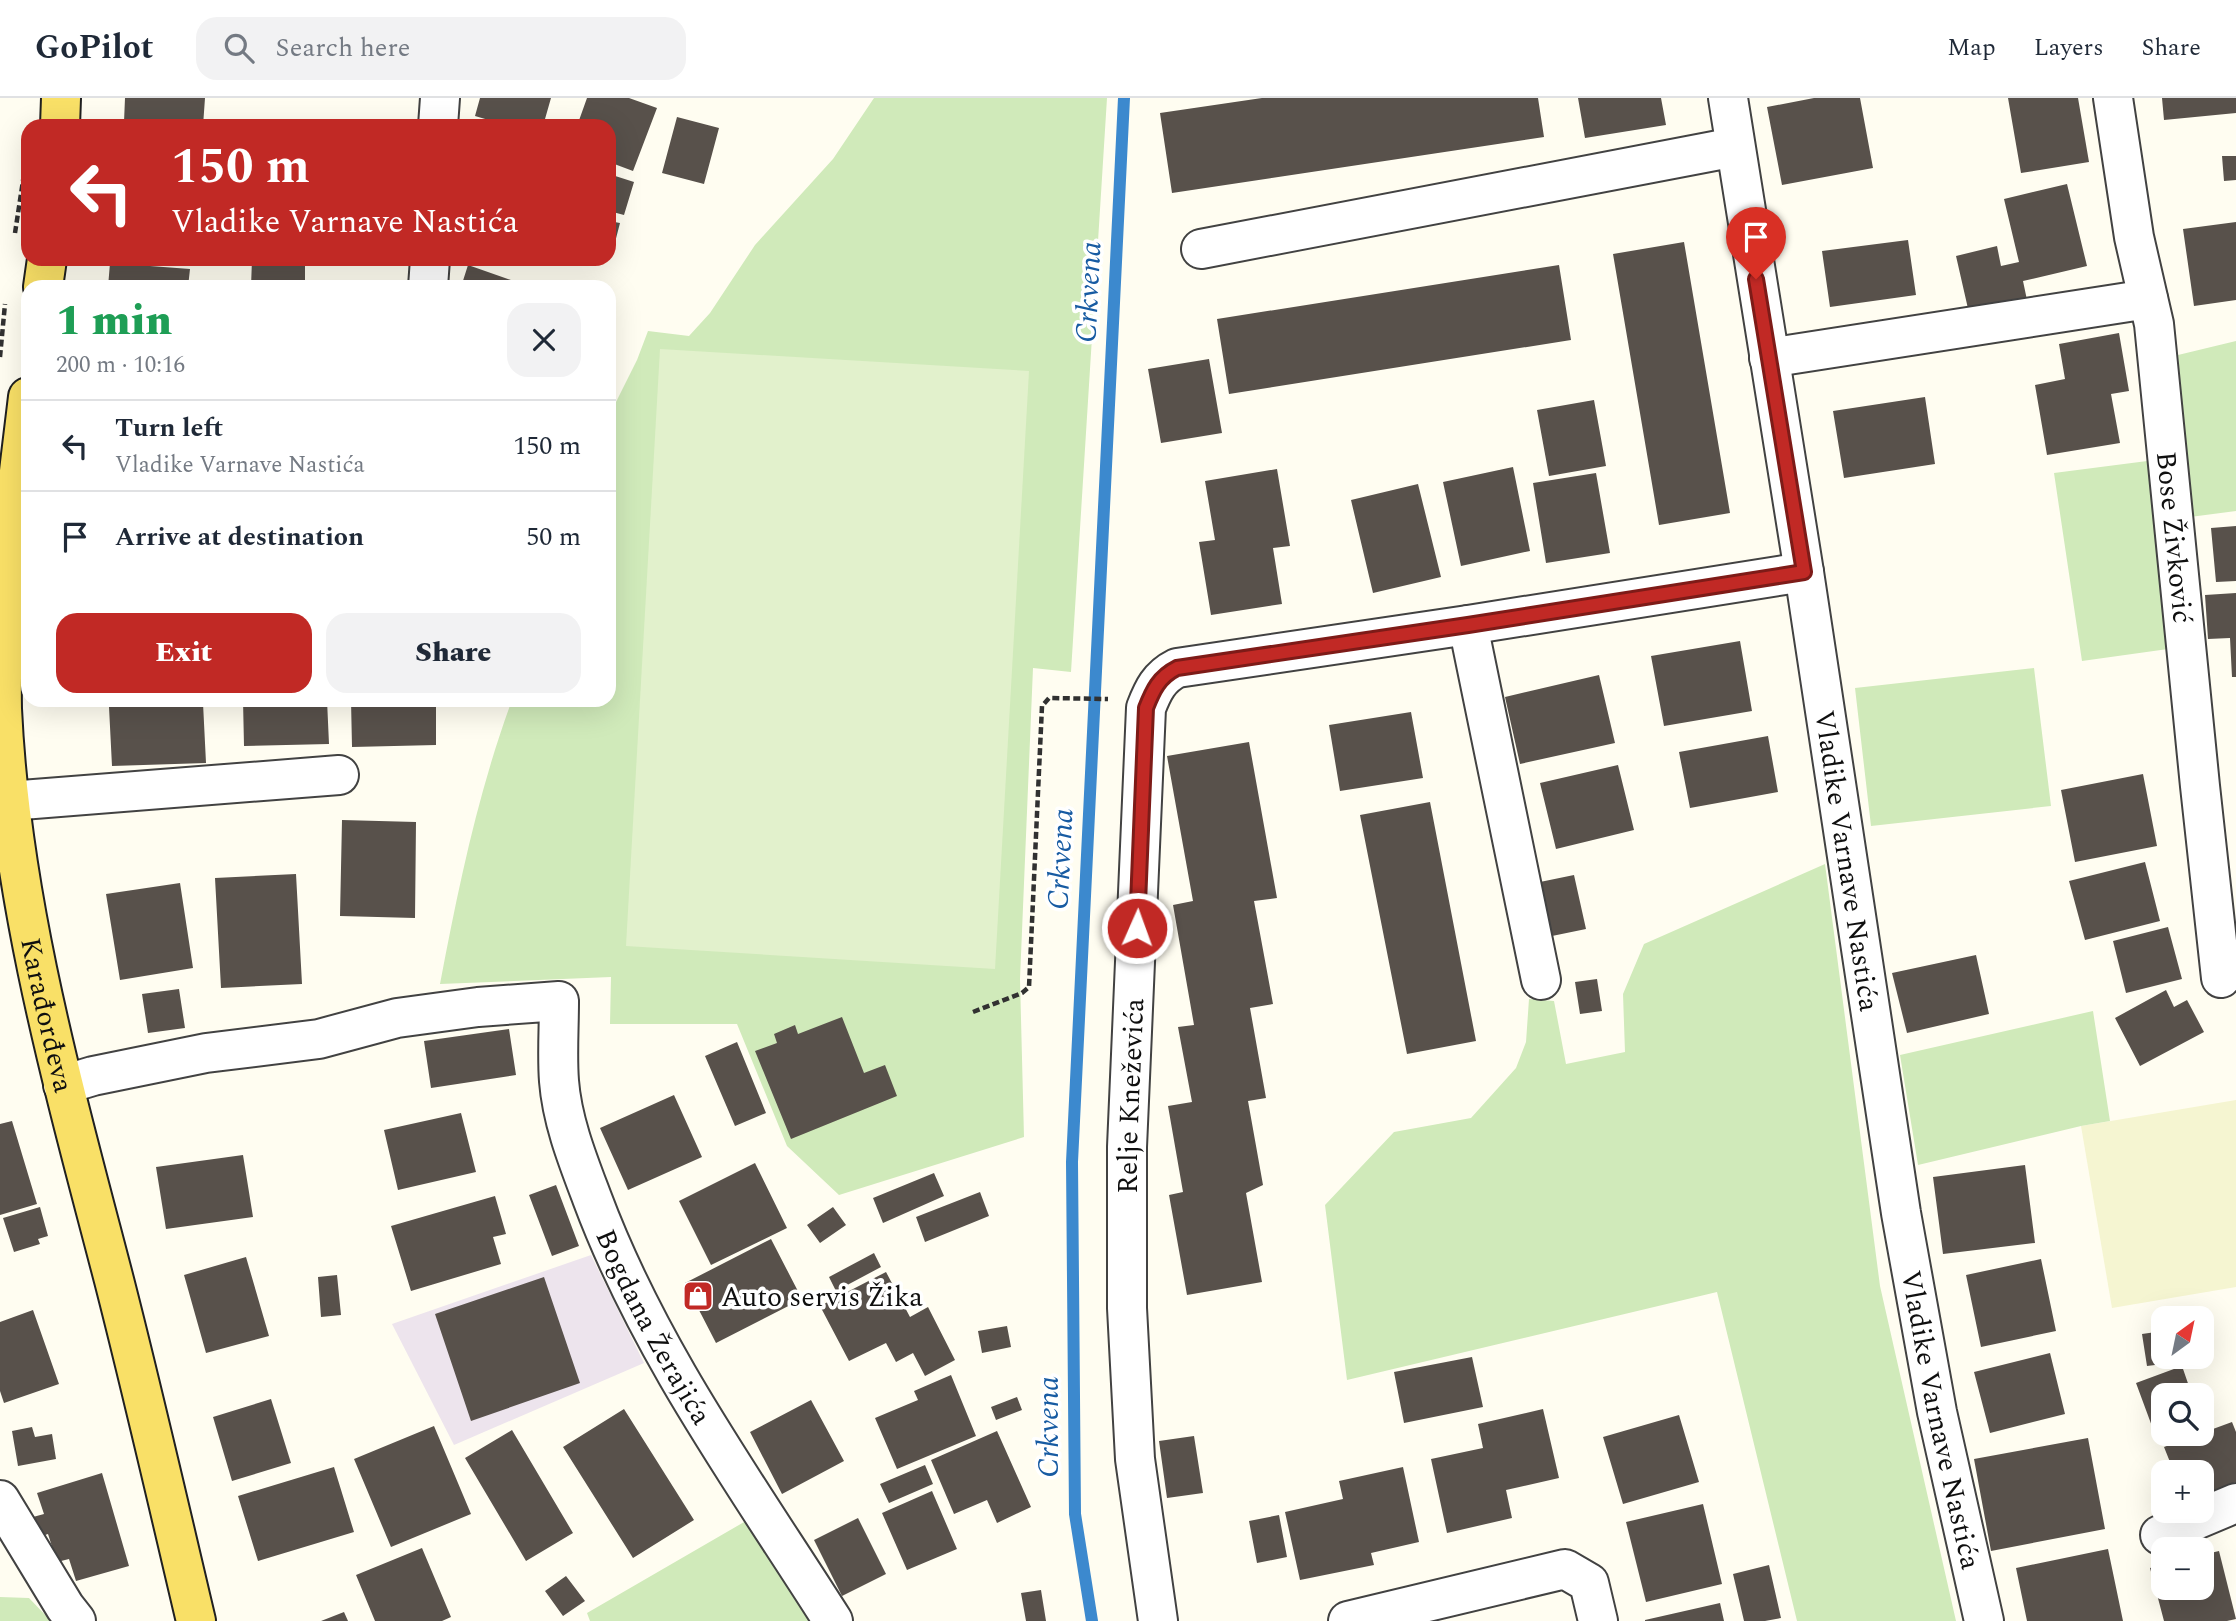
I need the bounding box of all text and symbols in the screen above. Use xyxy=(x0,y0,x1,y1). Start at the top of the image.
search box xyxy=(196,17,686,80)
text: GoPilot xyxy=(35,23,154,73)
text: Search here xyxy=(276,28,410,68)
icon: search xyxy=(220,29,258,67)
text: Map xyxy=(1947,30,1996,66)
text: Layers xyxy=(2034,30,2104,66)
text: Share xyxy=(2142,30,2201,66)
text: 150 m xyxy=(171,130,310,205)
icon: left xyxy=(56,147,147,238)
text: Vladike Varnave Nastića xyxy=(171,198,518,247)
pin xyxy=(1726,207,1786,279)
icon: arrive xyxy=(1737,218,1775,256)
water label: Crkvena xyxy=(1063,240,1115,344)
text: 1 min xyxy=(56,290,172,353)
button: close xyxy=(507,303,581,377)
text: 200 m · 10:16 xyxy=(56,348,185,383)
text: Turn left xyxy=(115,408,223,448)
text: 150 m xyxy=(513,426,581,466)
icon: left xyxy=(56,427,94,465)
text: Vladike Varnave Nastića xyxy=(115,448,365,483)
street label: Bose Živković xyxy=(2144,449,2204,625)
text: Arrive at destination xyxy=(115,517,364,557)
text: 50 m xyxy=(526,517,581,557)
icon: arrive xyxy=(56,518,94,556)
button: Exit xyxy=(56,613,312,693)
button: Share xyxy=(326,613,581,693)
street label: Vladike Varnave Nastića xyxy=(1802,707,1890,1015)
water label: Crkvena xyxy=(1035,807,1087,911)
position arrow xyxy=(1100,891,1174,965)
street label: Karađorđeva xyxy=(8,934,85,1097)
street label: Relje Kneževića xyxy=(1107,997,1156,1194)
street label: Bogdana Žerajića xyxy=(584,1223,722,1434)
street label: Vladike Varnave Nastića xyxy=(1889,1267,1992,1574)
place label: Auto servis Žika xyxy=(721,1276,923,1319)
shop icon: Auto servis Žika xyxy=(681,1279,715,1313)
north arrow xyxy=(2151,1306,2214,1368)
map controls xyxy=(2151,1306,2214,1600)
water label: Crkvena xyxy=(1026,1376,1072,1478)
button: search xyxy=(2151,1383,2214,1446)
button: + xyxy=(2151,1460,2214,1523)
button: − xyxy=(2151,1537,2214,1600)

